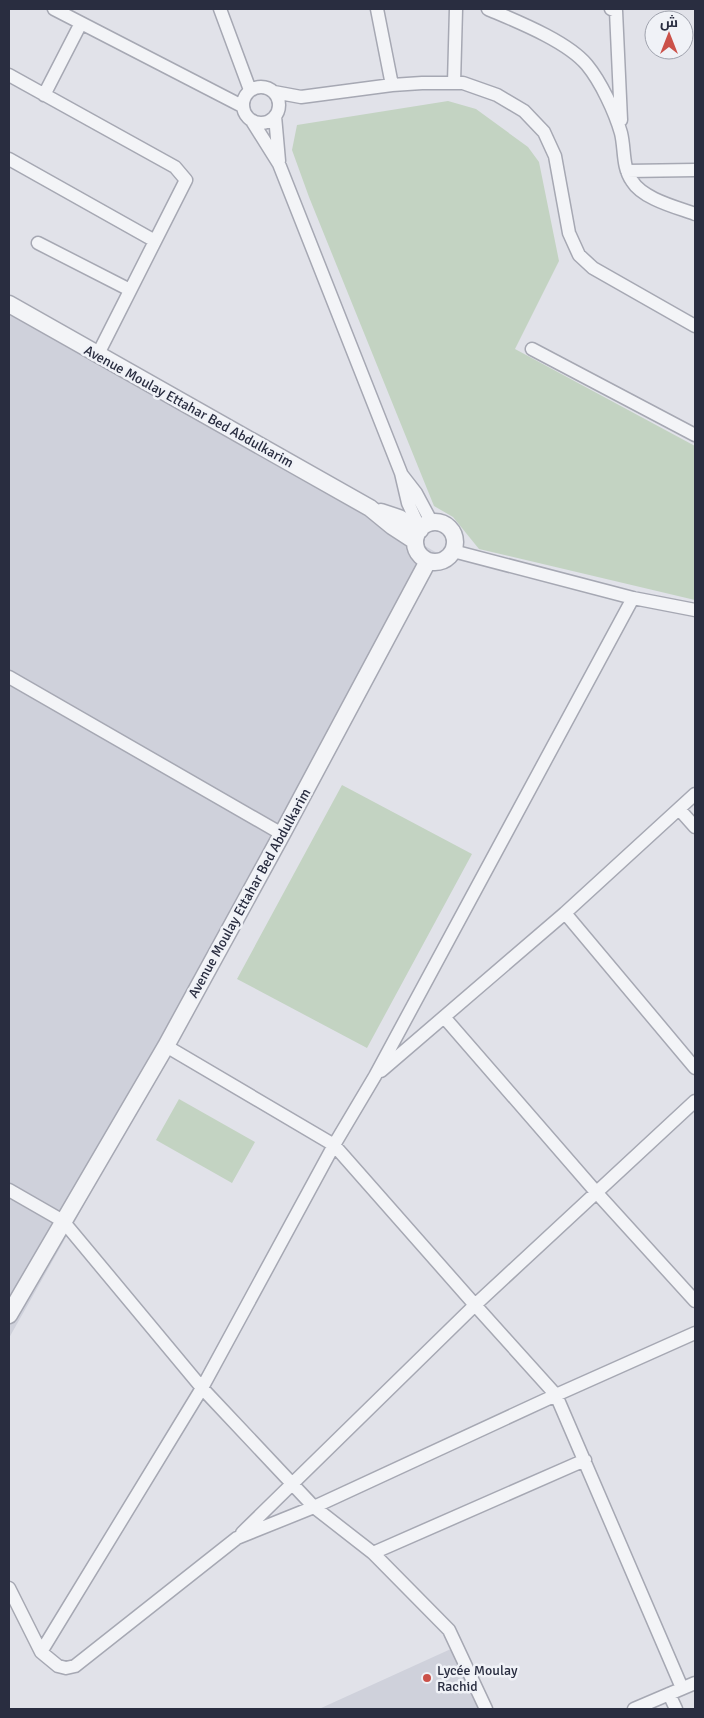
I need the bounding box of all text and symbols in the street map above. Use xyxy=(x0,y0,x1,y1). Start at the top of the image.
north arrow xyxy=(644,10,694,60)
text: ش xyxy=(660,14,678,31)
street label: Avenue Moulay Ettahar Bed Abdulkarim xyxy=(81,342,297,471)
street label: Avenue Moulay Ettahar Bed Abdulkarim xyxy=(185,785,314,1001)
place label: Lycée Moulay Rachid xyxy=(437,1662,518,1695)
marker: Lycée Moulay Rachid xyxy=(421,1672,433,1684)

